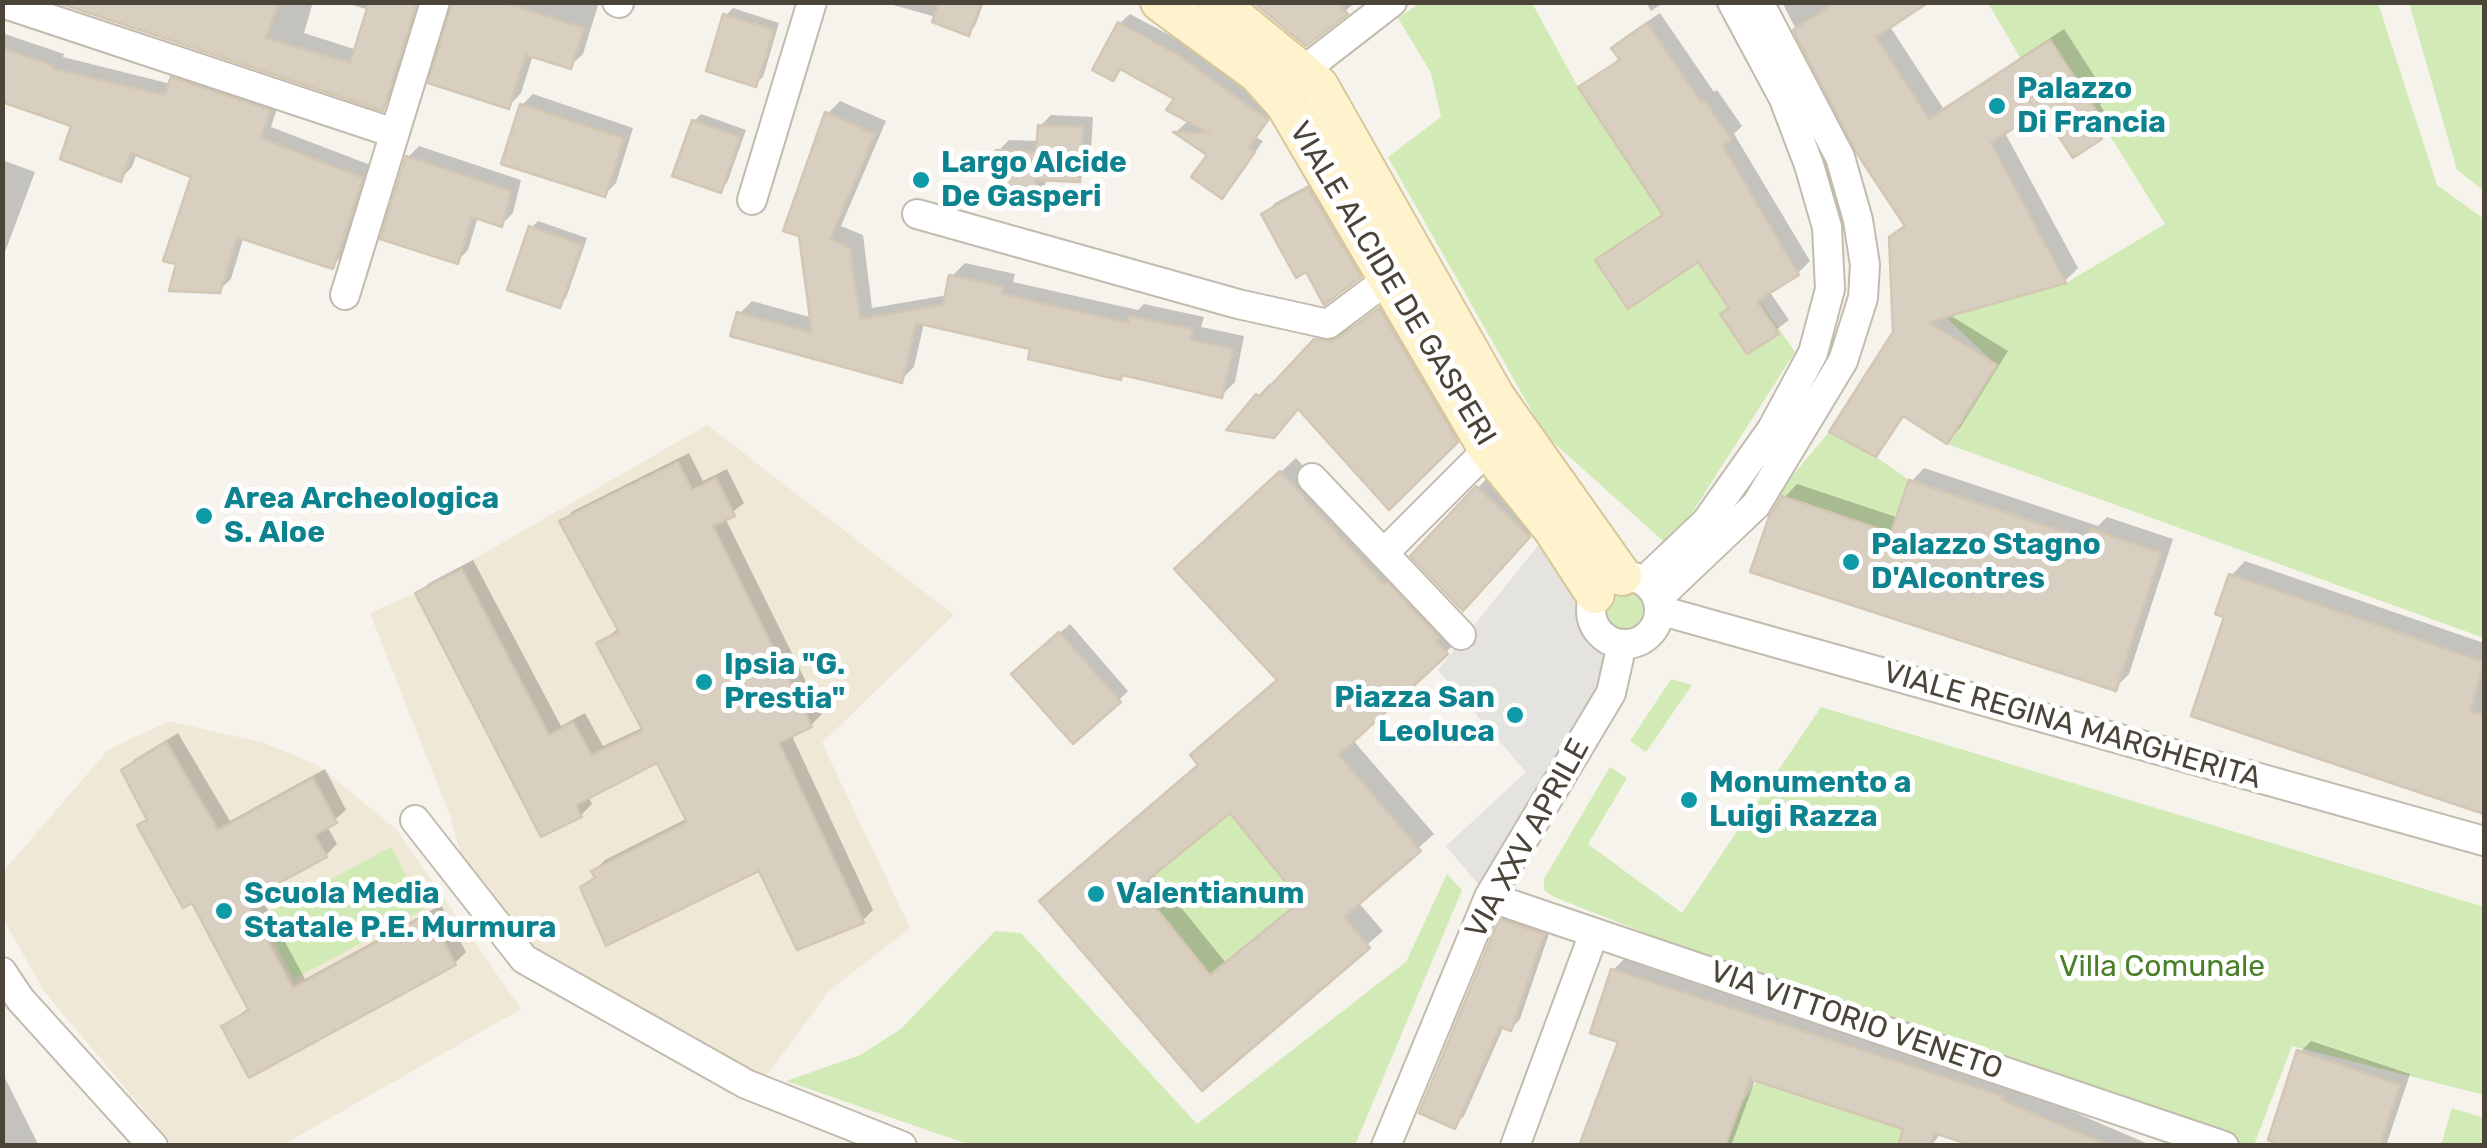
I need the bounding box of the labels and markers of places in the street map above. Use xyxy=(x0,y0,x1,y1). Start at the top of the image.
place label: Palazzo Di Francia xyxy=(2017,71,2166,142)
marker: Palazzo Di Francia xyxy=(1986,95,2008,117)
place label: Largo Alcide De Gasperi xyxy=(941,145,1127,216)
marker: Largo Alcide De Gasperi xyxy=(910,169,932,191)
place label: Area Archeologica S. Aloe xyxy=(224,481,499,552)
marker: Area Archeologica S. Aloe xyxy=(193,505,215,527)
place label: Palazzo Stagno D'Alcontres xyxy=(1871,527,2101,598)
marker: Palazzo Stagno D'Alcontres xyxy=(1840,551,1862,573)
place label: Ipsia "G. Prestia" xyxy=(724,647,845,718)
marker: Ipsia "G. Prestia" xyxy=(693,671,715,693)
place label: Piazza San Leoluca xyxy=(1334,680,1495,750)
marker: Piazza San Leoluca xyxy=(1504,704,1526,726)
place label: Monumento a Luigi Razza xyxy=(1709,765,1912,836)
marker: Monumento a Luigi Razza xyxy=(1678,789,1700,811)
place label: Scuola Media Statale P.E. Murmura xyxy=(244,876,556,946)
place label: Valentianum xyxy=(1116,876,1305,912)
marker: Valentianum xyxy=(1085,883,1107,905)
marker: Scuola Media Statale P.E. Murmura xyxy=(213,900,235,922)

